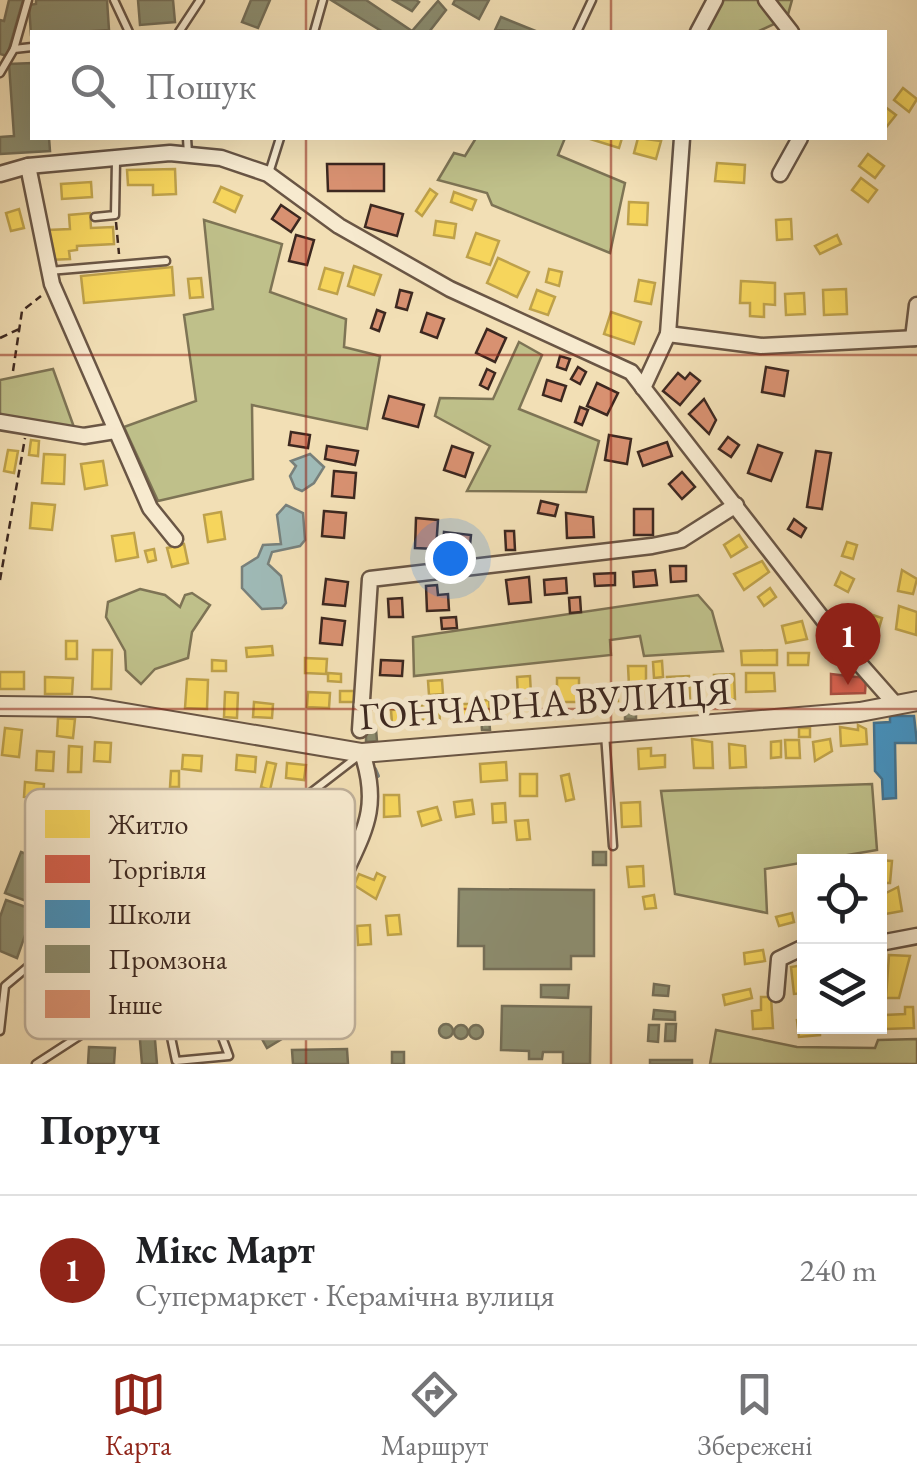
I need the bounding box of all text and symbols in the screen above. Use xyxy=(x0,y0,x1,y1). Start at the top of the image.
search box xyxy=(30,30,887,140)
icon: search xyxy=(65,58,120,113)
text: Пошук xyxy=(145,61,256,110)
your location xyxy=(425,533,476,584)
pin: 1 xyxy=(816,602,880,685)
street label: ГОНЧАРНА ВУЛИЦЯ xyxy=(358,666,732,740)
legend xyxy=(25,789,355,1039)
text: Житло xyxy=(107,806,188,842)
text: Торгівля xyxy=(108,851,206,887)
map controls xyxy=(797,854,887,1034)
button: locate xyxy=(797,854,887,944)
text: Школи xyxy=(108,896,191,932)
text: Промзона xyxy=(108,941,228,977)
button: layers xyxy=(797,944,887,1034)
text: Інше xyxy=(108,986,162,1022)
text: Поруч xyxy=(40,1102,161,1157)
text: Мікс Март xyxy=(135,1225,315,1274)
text: 1 xyxy=(64,1249,81,1291)
text: 240 m xyxy=(800,1249,877,1291)
text: Супермаркет · Керамічна вулиця xyxy=(135,1274,555,1316)
tab: Карта xyxy=(105,1367,172,1463)
tab: Маршрут xyxy=(381,1367,488,1463)
tab: Збережені xyxy=(697,1367,812,1463)

